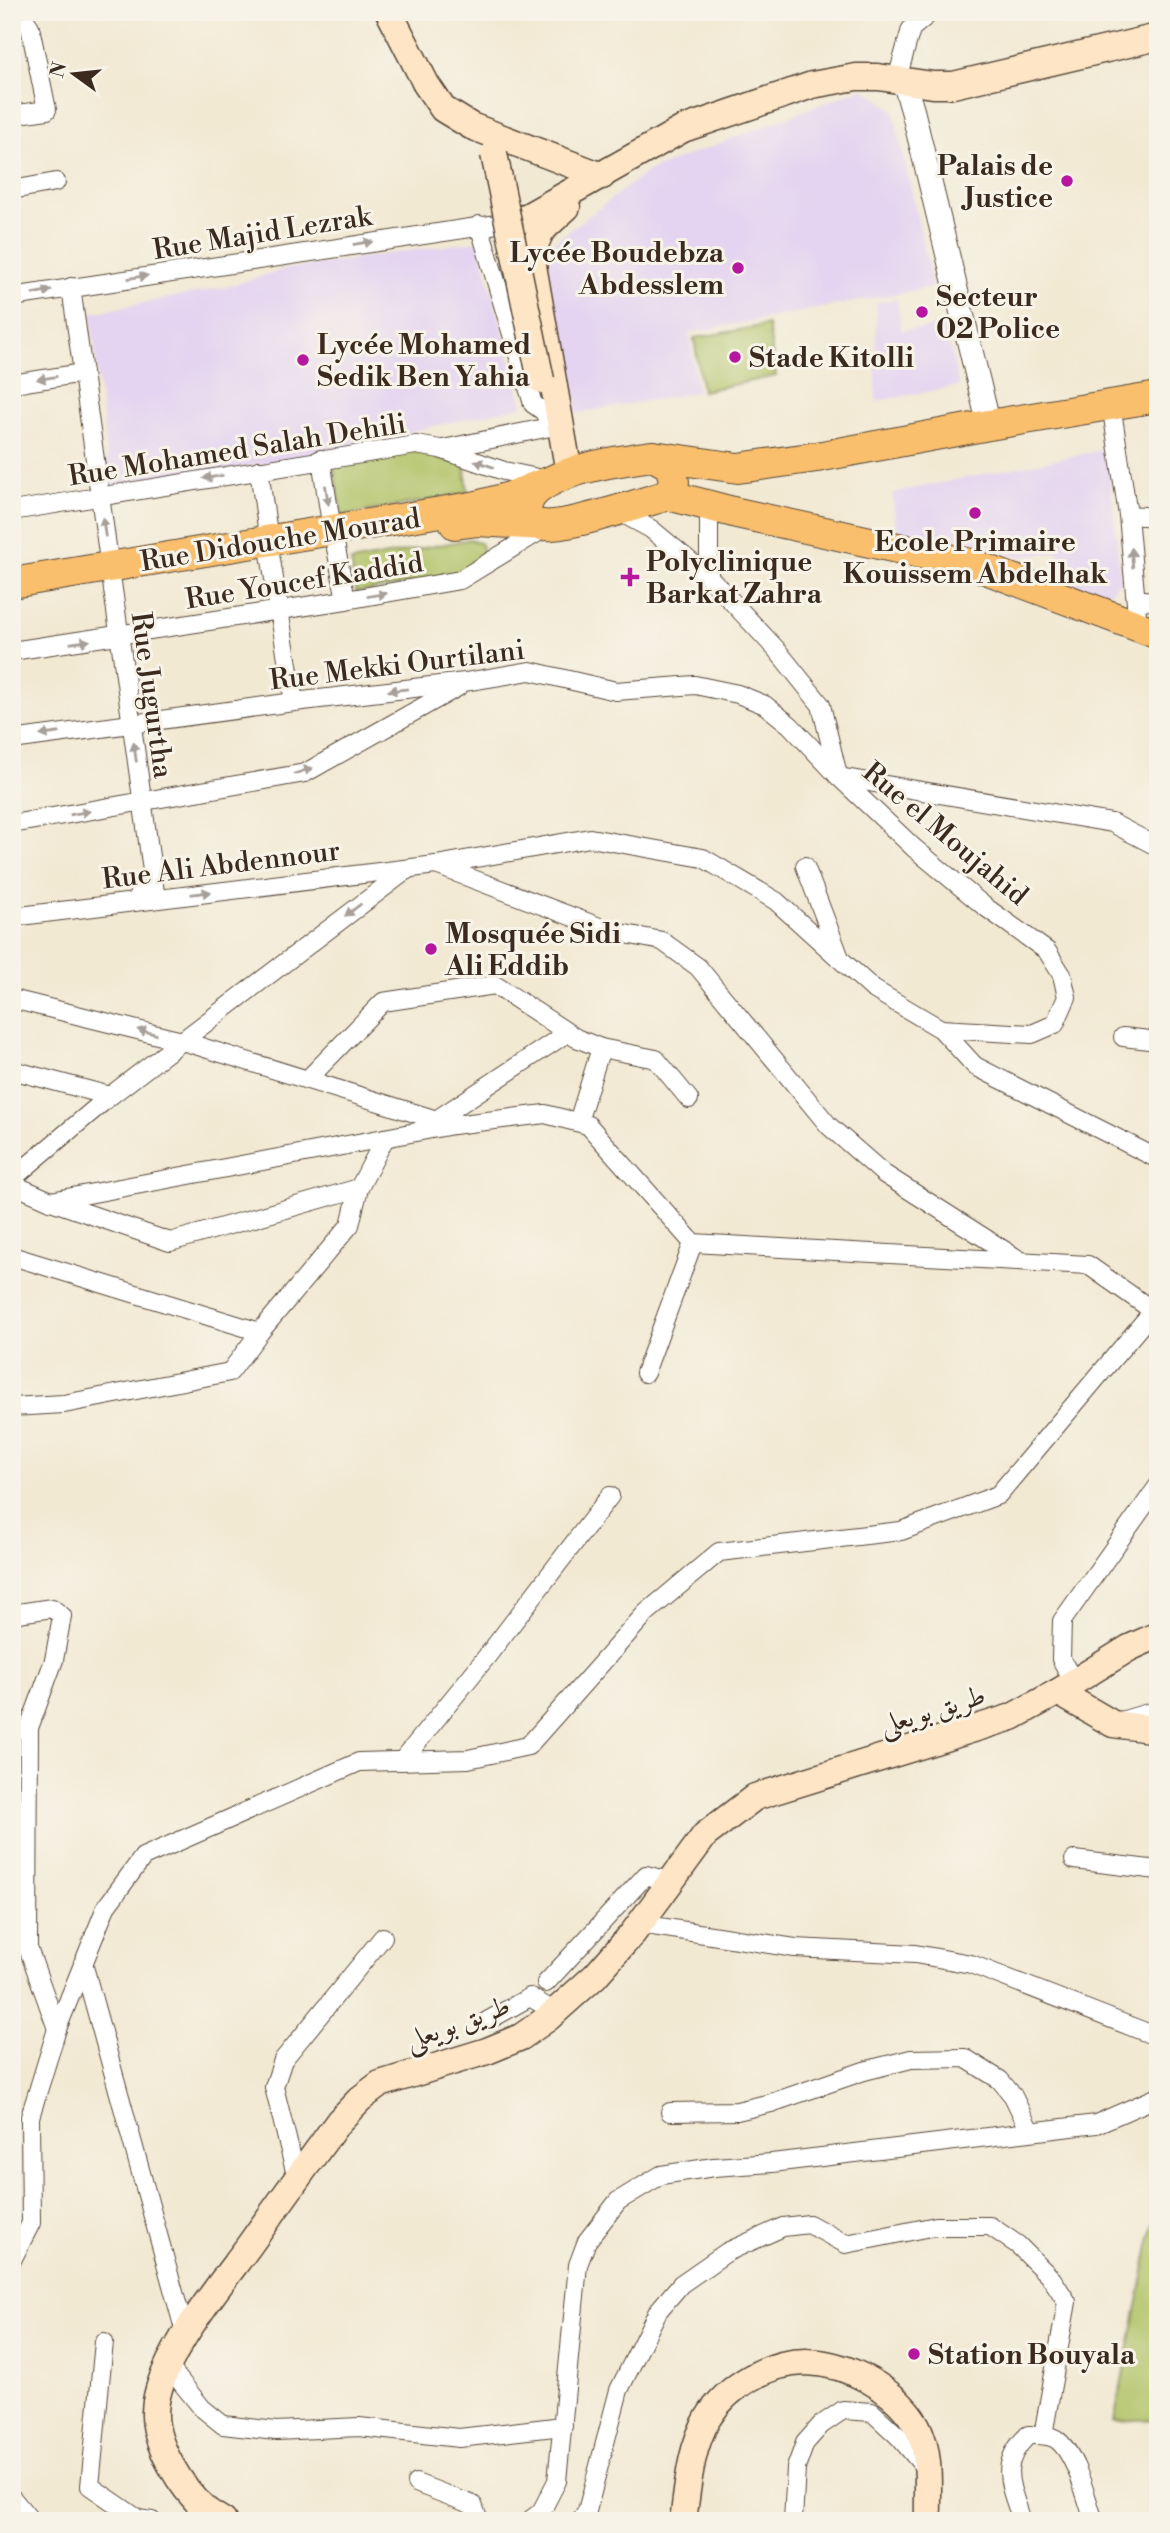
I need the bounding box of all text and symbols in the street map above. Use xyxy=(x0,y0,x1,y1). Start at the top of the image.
north arrow xyxy=(38,38,108,108)
text: N xyxy=(45,59,72,80)
place label: Palais de Justice xyxy=(937,149,1053,216)
marker: Palais de Justice xyxy=(1059,173,1075,189)
street label: Rue Majid Lezrak xyxy=(150,199,375,268)
place label: Lycée Boudebza Abdesslem xyxy=(509,236,725,303)
one-way arrow xyxy=(352,237,374,248)
marker: Lycée Boudebza Abdesslem xyxy=(730,260,746,276)
one-way arrow xyxy=(127,271,149,282)
place label: Secteur 02 Police xyxy=(936,280,1060,347)
one-way arrow xyxy=(31,286,53,297)
marker: Secteur 02 Police xyxy=(914,304,930,320)
place label: Lycée Mohamed Sedik Ben Yahia xyxy=(317,328,532,395)
place label: Stade Kitolli xyxy=(749,341,914,376)
marker: Stade Kitolli xyxy=(727,349,743,365)
marker: Lycée Mohamed Sedik Ben Yahia xyxy=(295,352,311,368)
one-way arrow xyxy=(36,373,58,384)
street label: Rue Mohamed Salah Dehili xyxy=(66,406,409,494)
one-way arrow xyxy=(474,458,495,469)
one-way arrow xyxy=(202,472,224,483)
one-way arrow xyxy=(322,484,333,506)
street label: Rue Didouche Mourad xyxy=(138,501,423,580)
marker: Ecole Primaire Kouissem Abdelhak xyxy=(967,505,983,521)
one-way arrow xyxy=(98,516,109,538)
place label: Ecole Primaire Kouissem Abdelhak xyxy=(843,525,1108,592)
street label: Rue Youcef Kaddid xyxy=(183,545,426,618)
place label: Polyclinique Barkat Zahra xyxy=(646,545,823,612)
one-way arrow xyxy=(1126,547,1137,569)
marker: Polyclinique Barkat Zahra xyxy=(620,567,640,587)
one-way arrow xyxy=(366,589,388,600)
street label: Rue Jugurtha xyxy=(123,610,181,781)
street label: Rue Mekki Ourtilani xyxy=(268,632,527,698)
one-way arrow xyxy=(69,636,91,647)
one-way arrow xyxy=(386,684,408,695)
one-way arrow xyxy=(39,729,61,740)
one-way arrow xyxy=(129,741,140,763)
street label: Rue el Moujahid xyxy=(855,755,1035,914)
one-way arrow xyxy=(293,766,314,776)
one-way arrow xyxy=(69,807,91,818)
street label: Rue Ali Abdennour xyxy=(100,834,342,897)
one-way arrow xyxy=(191,888,213,899)
one-way arrow xyxy=(345,903,363,918)
place label: Mosquée Sidi Ali Eddib xyxy=(444,917,621,984)
marker: Mosquée Sidi Ali Eddib xyxy=(423,941,439,957)
one-way arrow xyxy=(136,1026,158,1037)
street label: طريق بويعلى xyxy=(875,1678,991,1745)
street label: طريق بويعلى xyxy=(400,1988,516,2060)
place label: Station Bouyala xyxy=(928,2338,1136,2373)
marker: Station Bouyala xyxy=(906,2346,922,2362)

